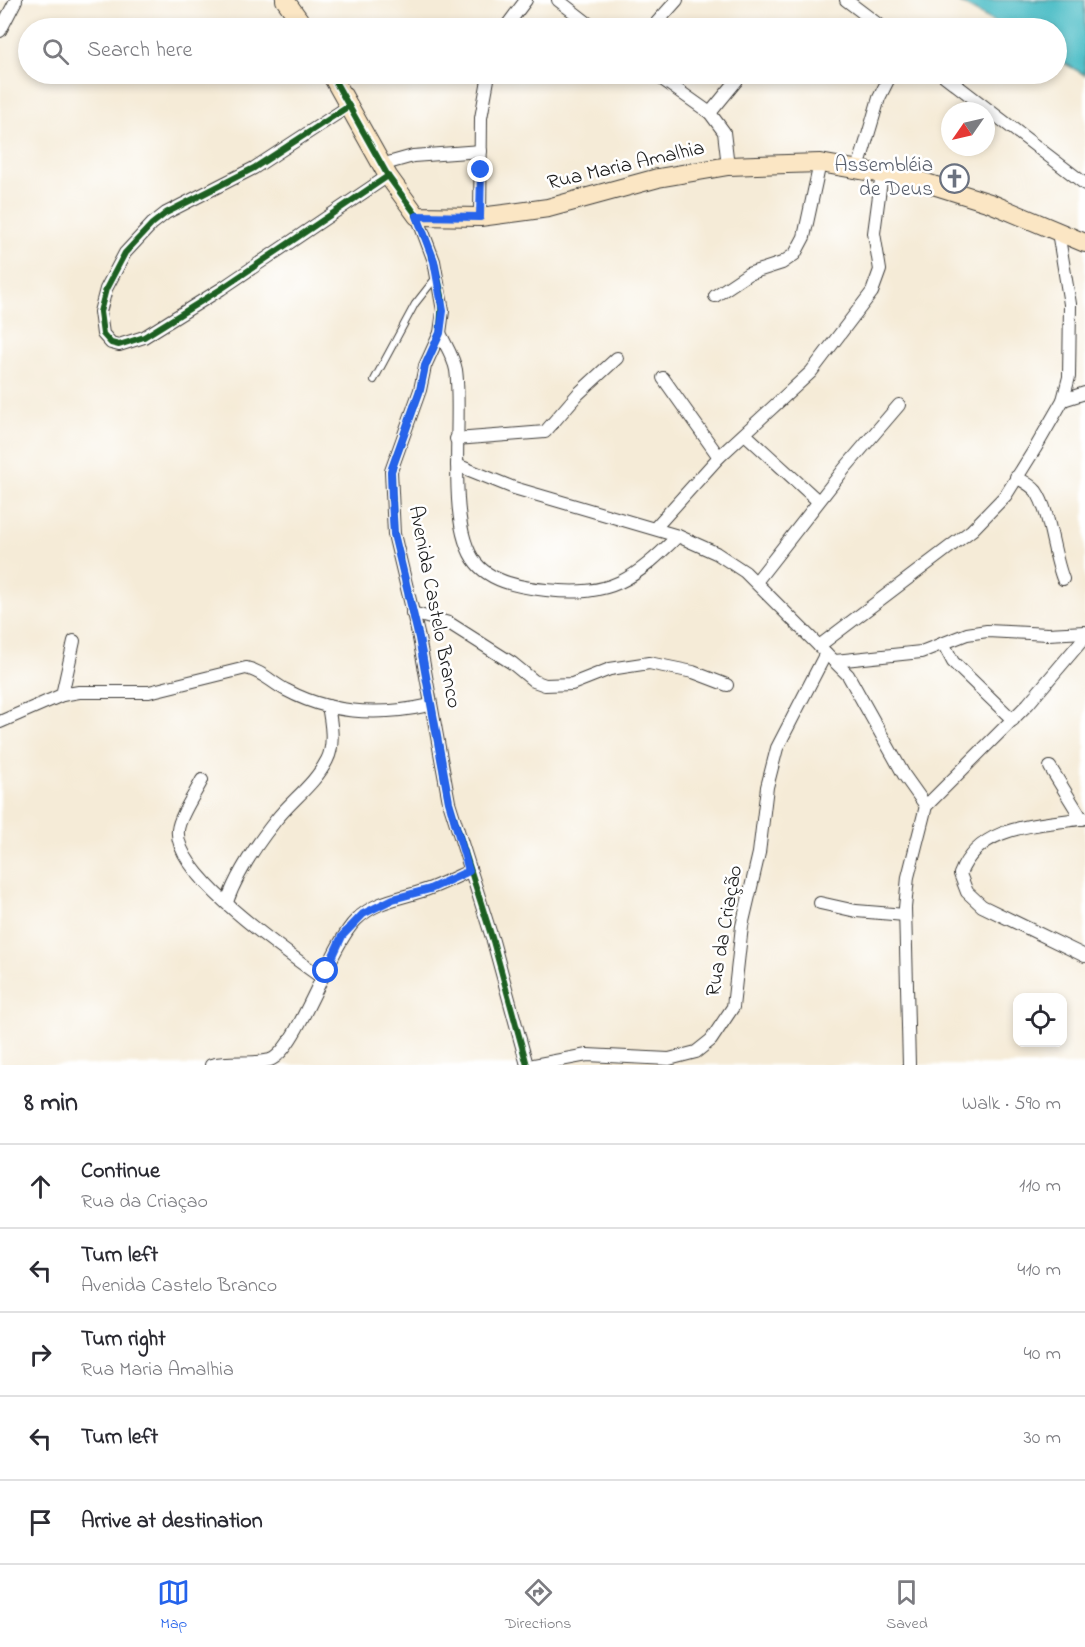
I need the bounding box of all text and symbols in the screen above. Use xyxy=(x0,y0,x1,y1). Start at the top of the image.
search box xyxy=(18,18,1067,84)
icon: search xyxy=(39,35,72,68)
text: Search here xyxy=(87,35,192,67)
north arrow xyxy=(941,102,995,156)
street label: Rua Maria Amalhia xyxy=(545,133,707,199)
place label: Assembléia de Deus xyxy=(834,151,933,205)
route end xyxy=(467,156,493,182)
church icon: Assembléia de Deus xyxy=(938,162,970,194)
street label: Avenida Castelo Branco xyxy=(400,503,468,711)
street label: Rua da Criação xyxy=(699,863,751,999)
route start xyxy=(312,957,338,983)
map controls xyxy=(1013,993,1067,1047)
button: locate xyxy=(1013,993,1067,1047)
text: 8 min xyxy=(24,1085,78,1123)
text: Walk · 590 m xyxy=(962,1090,1061,1119)
text: Continue xyxy=(81,1156,160,1188)
icon: ahead xyxy=(24,1170,57,1203)
text: 110 m xyxy=(1019,1172,1061,1201)
text: Rua da Criaçao xyxy=(81,1188,208,1217)
text: Turn left xyxy=(81,1240,158,1272)
icon: left xyxy=(24,1254,57,1287)
text: 410 m xyxy=(1017,1256,1061,1285)
text: Avenida Castelo Branco xyxy=(81,1272,277,1301)
text: Turn right xyxy=(81,1324,166,1356)
icon: right xyxy=(24,1338,57,1371)
text: 40 m xyxy=(1024,1340,1061,1369)
text: Rua Maria Amalhia xyxy=(81,1356,234,1385)
icon: left xyxy=(24,1422,57,1455)
text: Turn left xyxy=(81,1422,158,1454)
text: 30 m xyxy=(1024,1424,1061,1453)
icon: arrive xyxy=(24,1506,57,1539)
text: Arrive at destination xyxy=(81,1506,263,1538)
tab: Map xyxy=(157,1576,190,1636)
tab: Directions xyxy=(505,1576,571,1636)
tab: Saved xyxy=(886,1576,928,1636)

